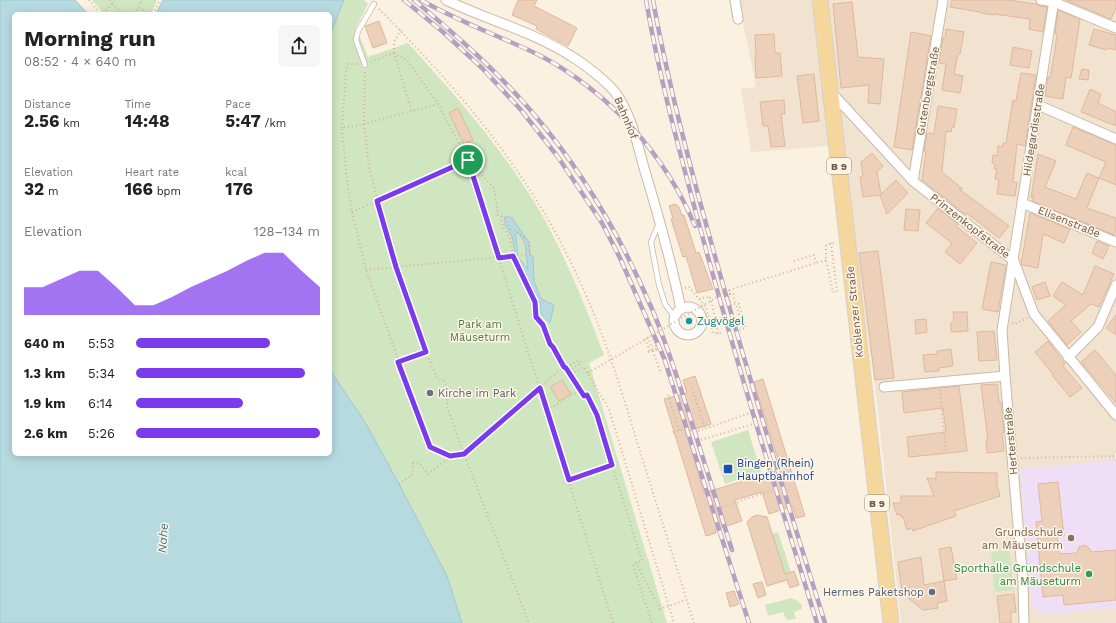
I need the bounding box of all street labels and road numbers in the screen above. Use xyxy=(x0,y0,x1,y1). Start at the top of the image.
street label: Gutenbergstraße xyxy=(914,46,942,136)
street label: Hildegardisstraße xyxy=(1020,83,1048,177)
street label: Bahnhof xyxy=(611,95,641,142)
road number: B 9 xyxy=(827,158,851,174)
street label: Prinzenkopfstraße xyxy=(927,191,1013,261)
street label: Elisenstraße xyxy=(1036,204,1102,240)
street label: Koblenzer Straße xyxy=(844,265,866,359)
street label: Herterstraße xyxy=(1002,407,1020,475)
road number: B 9 xyxy=(865,495,889,511)

